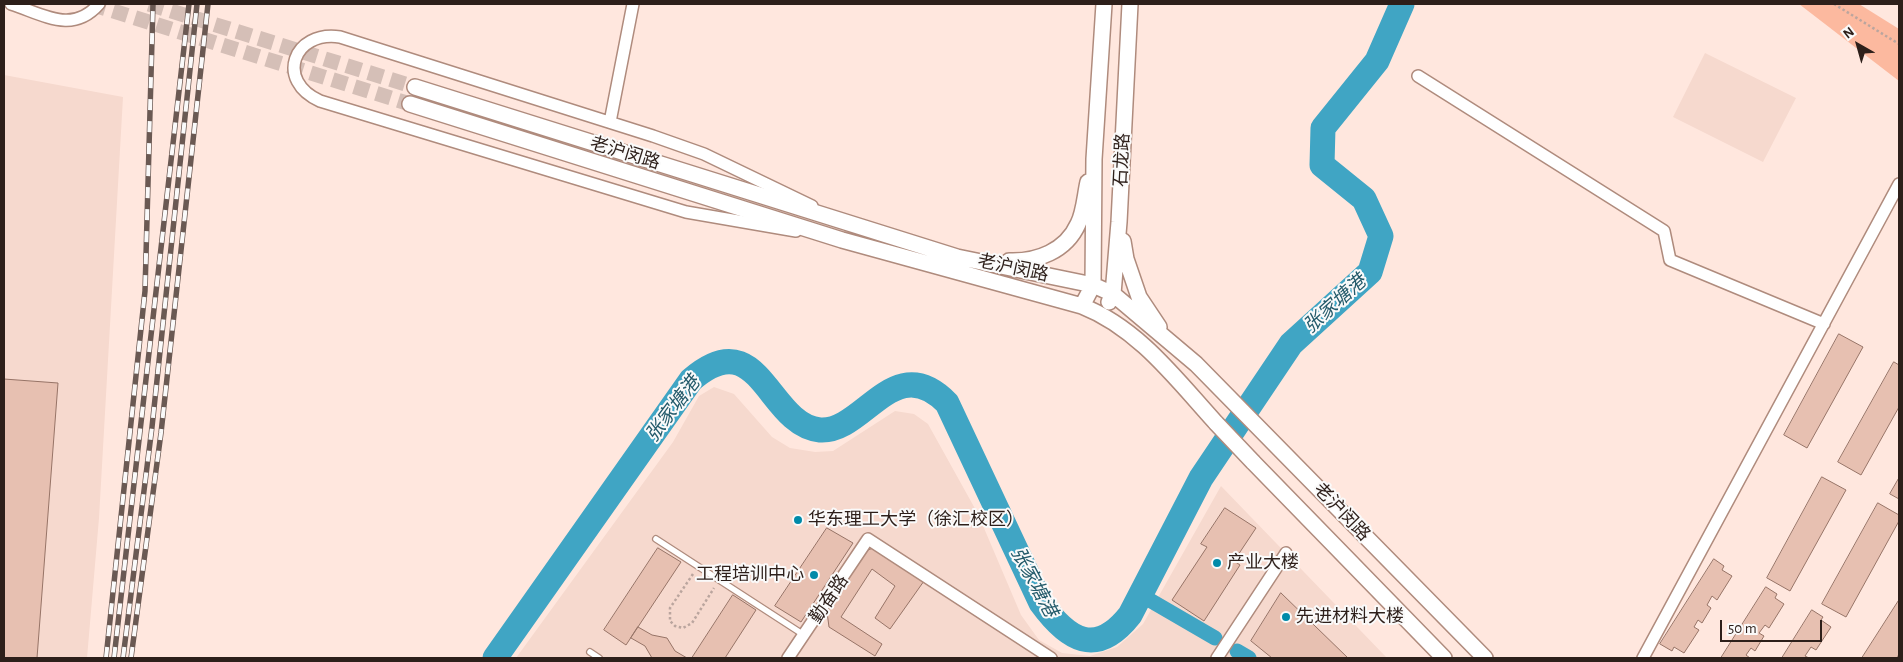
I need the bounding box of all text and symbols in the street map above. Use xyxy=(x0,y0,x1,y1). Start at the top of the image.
north arrow xyxy=(1833,20,1883,70)
text: N xyxy=(1841,25,1857,42)
street label: 老沪闵路 xyxy=(587,132,663,174)
street label: 石龙路 xyxy=(1110,132,1134,188)
street label: 老沪闵路 xyxy=(976,250,1050,286)
water label: 张家塘港 xyxy=(1299,270,1371,338)
water label: 张家塘港 xyxy=(641,372,705,446)
street label: 老沪闵路 xyxy=(1309,479,1375,545)
place label: 华东理工大学（徐汇校区） xyxy=(808,509,1024,531)
marker: 华东理工大学（徐汇校区） xyxy=(792,514,804,526)
water label: 张家塘港 xyxy=(1006,543,1062,621)
place label: 产业大楼 xyxy=(1227,552,1299,574)
marker: 产业大楼 xyxy=(1211,557,1223,569)
place label: 工程培训中心 xyxy=(696,564,804,586)
marker: 工程培训中心 xyxy=(808,569,820,581)
street label: 勤奋路 xyxy=(805,571,853,627)
place label: 先进材料大楼 xyxy=(1296,606,1404,628)
scale bar xyxy=(1723,610,1826,642)
marker: 先进材料大楼 xyxy=(1280,611,1292,623)
text: 50 m xyxy=(1728,621,1757,636)

